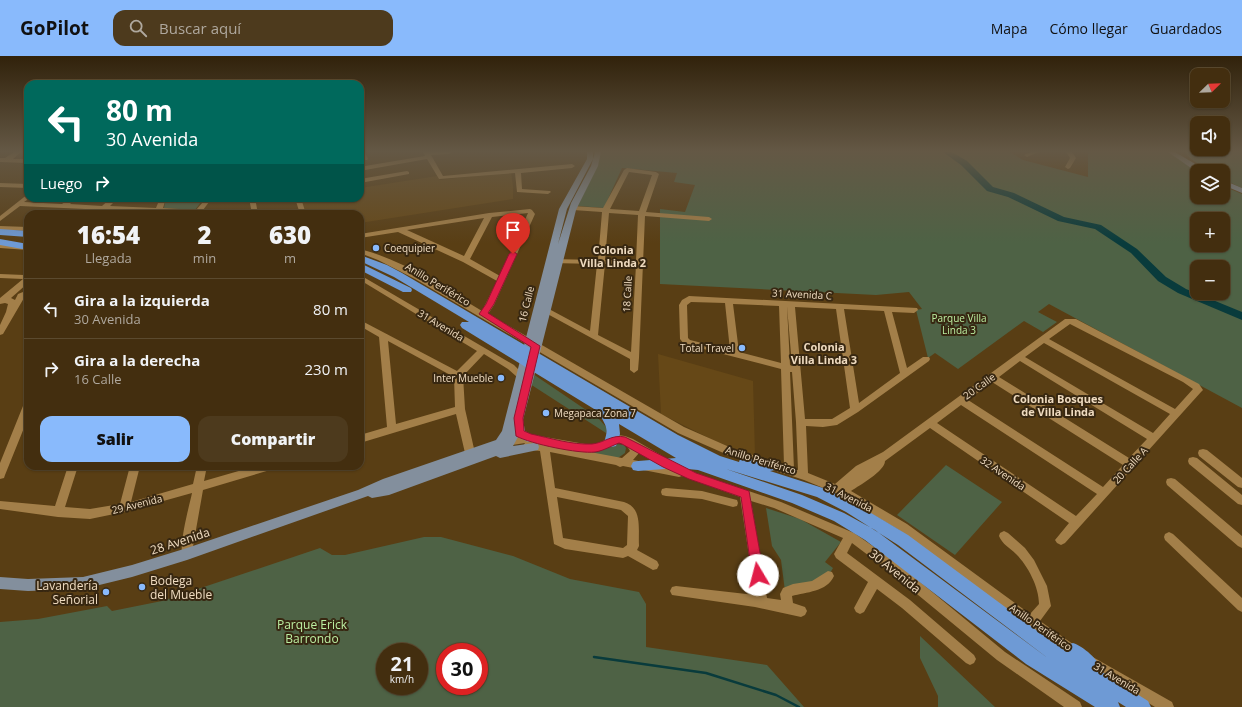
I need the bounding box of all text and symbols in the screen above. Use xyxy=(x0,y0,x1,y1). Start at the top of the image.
search box xyxy=(113,10,393,46)
text: GoPilot xyxy=(20,15,89,41)
icon: search xyxy=(127,17,149,39)
text: Buscar aquí xyxy=(159,18,241,38)
text: Mapa xyxy=(991,19,1027,38)
text: Cómo llegar xyxy=(1049,19,1128,38)
text: Guardados xyxy=(1150,19,1222,38)
north arrow xyxy=(1190,68,1230,108)
map controls xyxy=(1190,68,1230,300)
text: 80 m xyxy=(106,91,173,129)
icon: left xyxy=(40,96,92,148)
button: sound xyxy=(1190,116,1230,156)
text: 30 Avenida xyxy=(106,127,198,151)
button: layers xyxy=(1190,164,1230,204)
icon: right xyxy=(91,172,113,194)
text: Luego xyxy=(40,173,83,193)
button: + xyxy=(1190,212,1230,252)
pin xyxy=(496,213,530,254)
text: 16:54 xyxy=(77,218,140,251)
text: 2 xyxy=(197,218,212,251)
text: 630 xyxy=(269,218,311,251)
icon: arrive xyxy=(502,219,524,241)
place label: Coequipier xyxy=(384,241,435,255)
district label: Colonia Villa Linda 2 xyxy=(580,242,646,270)
marker: Coequipier xyxy=(371,243,381,253)
text: Llegada xyxy=(85,249,132,267)
text: min xyxy=(193,249,216,267)
text: m xyxy=(284,249,296,267)
street label: Anillo Periférico xyxy=(403,259,473,309)
button: − xyxy=(1190,260,1230,300)
street label: 18 Calle xyxy=(619,275,635,313)
street label: 16 Calle xyxy=(515,284,537,323)
street label: 31 Avenida C xyxy=(772,285,832,303)
text: Gira a la izquierda xyxy=(74,290,210,310)
icon: left xyxy=(40,298,62,320)
text: 80 m xyxy=(313,299,348,319)
street label: 31 Avenida xyxy=(415,306,467,344)
text: 30 Avenida xyxy=(74,310,141,328)
park label: Parque Villa Linda 3 xyxy=(931,311,987,337)
district label: Colonia Villa Linda 3 xyxy=(791,339,857,367)
place label: Total Travel xyxy=(680,341,734,355)
marker: Total Travel xyxy=(737,343,747,353)
text: Gira a la derecha xyxy=(74,350,200,370)
icon: right xyxy=(40,358,62,380)
text: 230 m xyxy=(304,359,348,379)
street label: 20 Calle xyxy=(960,369,998,402)
text: 16 Calle xyxy=(74,370,122,388)
place label: Inter Mueble xyxy=(433,371,493,385)
marker: Inter Mueble xyxy=(496,373,506,383)
district label: Colonia Bosques de Villa Linda xyxy=(1013,391,1103,419)
place label: Megapaca Zona 7 xyxy=(554,406,636,420)
marker: Megapaca Zona 7 xyxy=(541,408,551,418)
button: Salir xyxy=(40,416,190,462)
button: Compartir xyxy=(198,416,348,462)
street label: Anillo Periférico xyxy=(724,443,798,477)
street label: 20 Calle A xyxy=(1109,443,1151,486)
street label: 32 Avenida xyxy=(978,453,1028,493)
street label: 31 Avenida xyxy=(823,479,875,515)
street label: 29 Avenida xyxy=(110,491,164,517)
street label: 28 Avenida xyxy=(148,523,212,559)
street label: 30 Avenida xyxy=(866,545,924,597)
position arrow xyxy=(737,554,779,596)
place label: Bodega del Mueble xyxy=(150,572,212,603)
place label: Lavandería Señorial xyxy=(36,577,98,608)
marker: Bodega del Mueble xyxy=(137,582,147,592)
marker: Lavandería Señorial xyxy=(101,587,111,597)
street label: Anillo Periférico xyxy=(1007,600,1075,654)
park label: Parque Erick Barrondo xyxy=(277,616,348,647)
speed limit sign: 30 xyxy=(436,643,488,695)
text: 21 xyxy=(391,650,413,677)
street label: 31 Avenida xyxy=(1091,659,1143,697)
text: km/h xyxy=(390,672,414,686)

